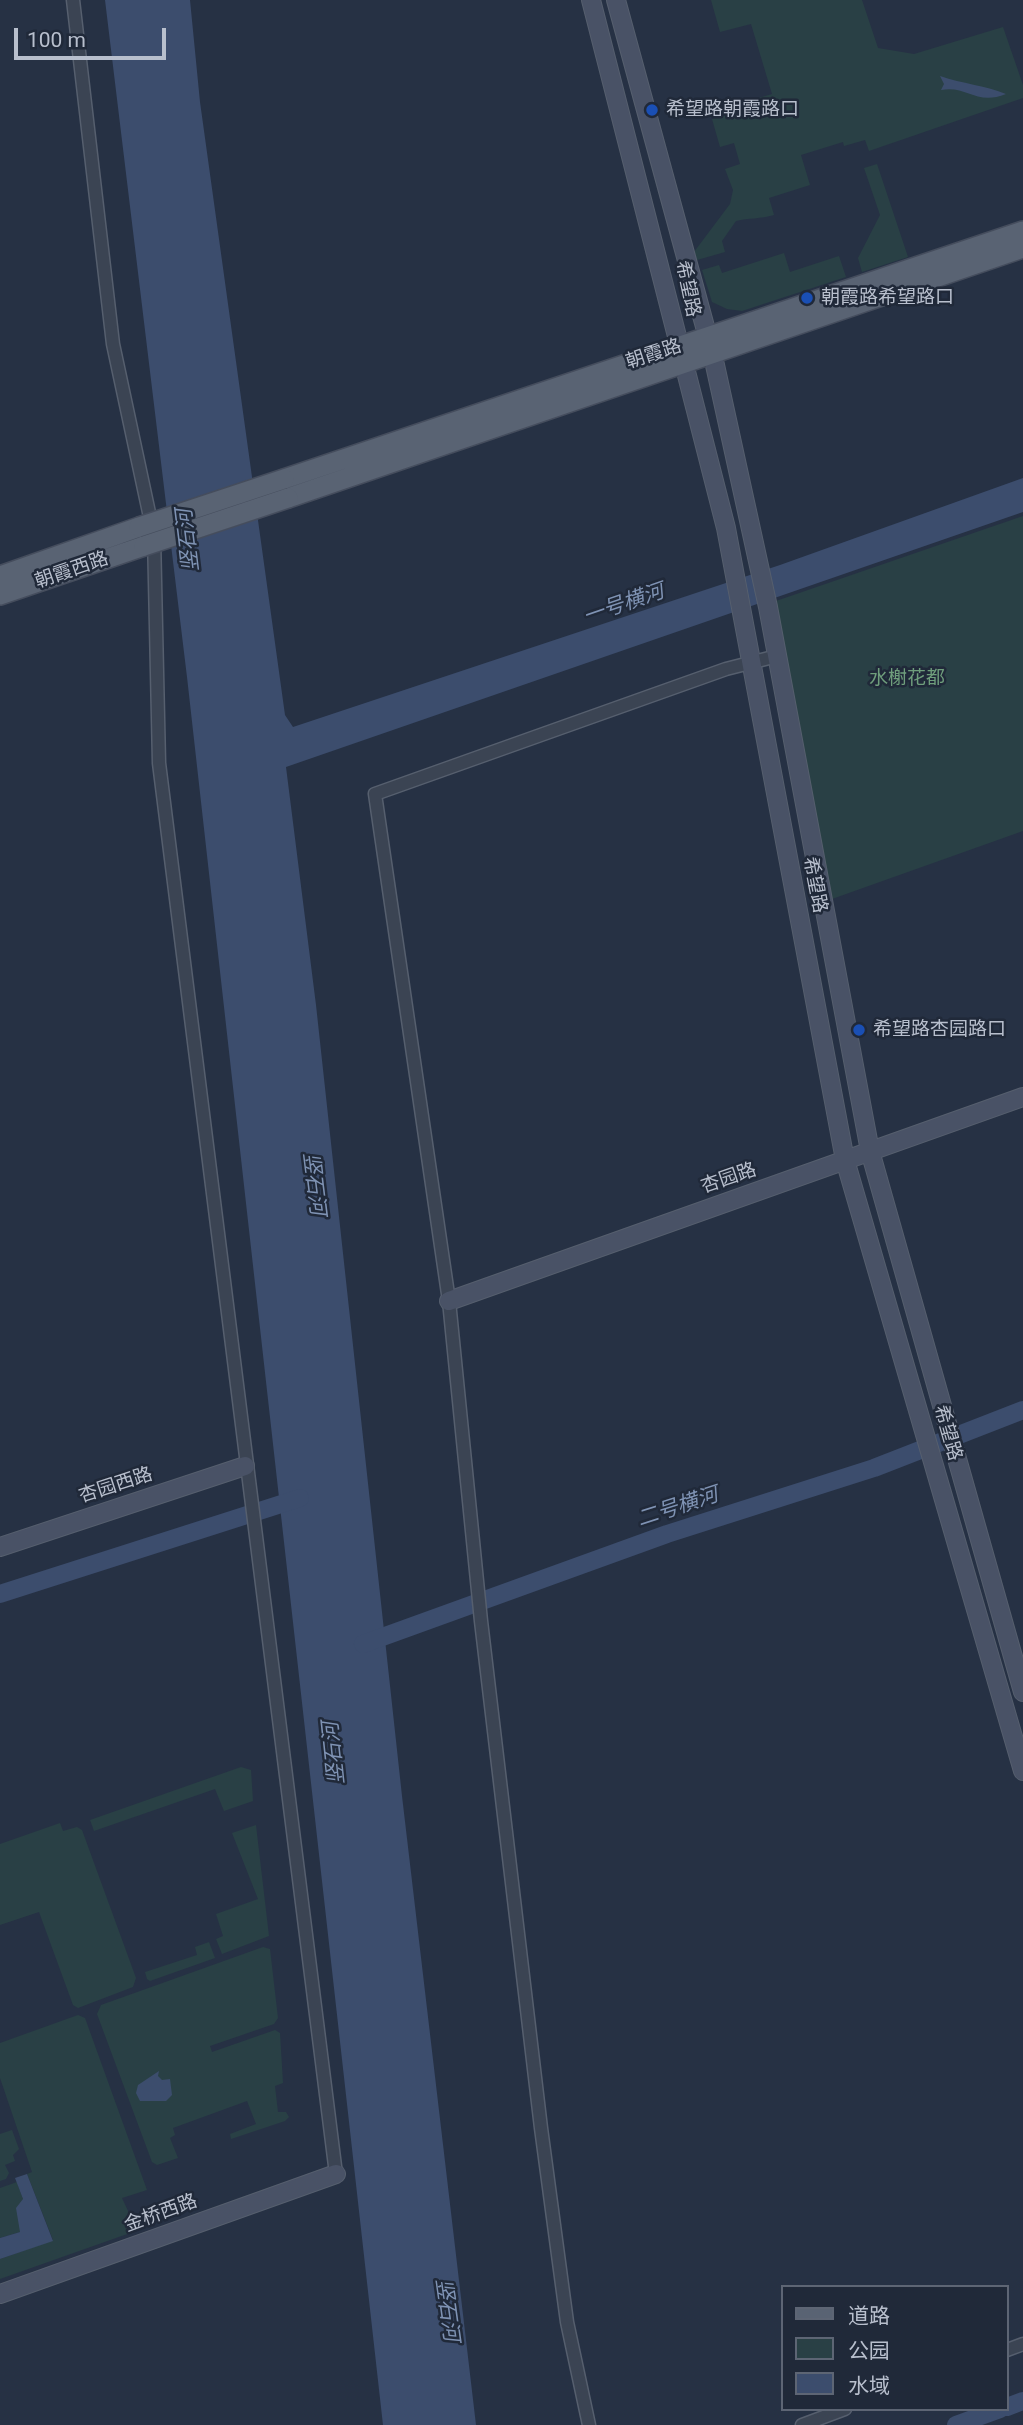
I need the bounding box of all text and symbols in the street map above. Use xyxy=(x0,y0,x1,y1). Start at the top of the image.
scale bar xyxy=(18,14,170,58)
text: 100 m xyxy=(27,28,86,52)
place label: 希望路朝霞路口 xyxy=(666,99,799,121)
marker: 希望路朝霞路口 xyxy=(644,102,660,118)
street label: 希望路 xyxy=(670,259,704,319)
place label: 朝霞路希望路口 xyxy=(821,287,954,309)
marker: 朝霞路希望路口 xyxy=(799,290,815,306)
street label: 朝霞路 xyxy=(623,335,685,375)
water label: 竖石河 xyxy=(173,507,205,573)
street label: 朝霞西路 xyxy=(32,548,112,594)
water label: 一号横河 xyxy=(580,579,668,631)
park label: 水榭花都 xyxy=(869,668,945,690)
street label: 希望路 xyxy=(797,855,831,915)
place label: 希望路杏园路口 xyxy=(873,1019,1006,1041)
marker: 希望路杏园路口 xyxy=(851,1022,867,1038)
water label: 竖石河 xyxy=(297,1151,329,1217)
street label: 杏园路 xyxy=(698,1159,760,1199)
street label: 希望路 xyxy=(928,1402,966,1464)
street label: 杏园西路 xyxy=(76,1463,156,1509)
water label: 二号横河 xyxy=(634,1483,722,1533)
water label: 竖石河 xyxy=(319,1720,351,1786)
street label: 金桥西路 xyxy=(121,2190,201,2238)
water label: 竖石河 xyxy=(429,2277,463,2343)
legend xyxy=(782,2285,1009,2411)
text: 道路 xyxy=(848,2304,890,2328)
text: 公园 xyxy=(848,2339,890,2363)
text: 水域 xyxy=(848,2374,890,2398)

